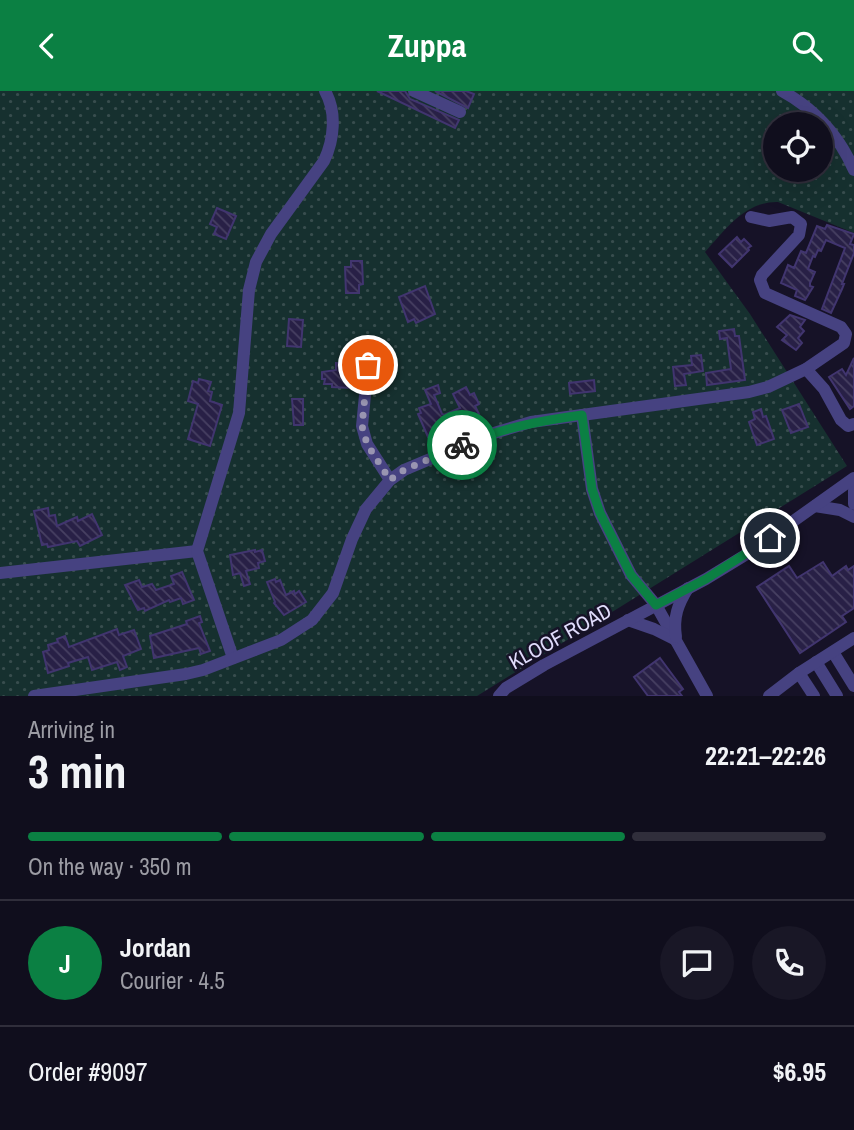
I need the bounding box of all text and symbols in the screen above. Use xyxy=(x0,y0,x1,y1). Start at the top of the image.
text: Zuppa xyxy=(388,24,466,67)
icon: back xyxy=(28,27,66,65)
icon: search xyxy=(788,27,826,65)
map controls xyxy=(763,112,833,182)
button: locate xyxy=(763,112,833,182)
pin xyxy=(338,335,398,395)
icon: bag xyxy=(349,346,387,384)
courier xyxy=(427,410,497,480)
icon: bike xyxy=(443,426,481,464)
pin xyxy=(740,508,800,568)
icon: home xyxy=(751,519,789,557)
street label: KLOOF ROAD xyxy=(504,596,616,676)
text: Arriving in xyxy=(28,714,115,745)
text: 22:21–22:26 xyxy=(705,738,826,773)
text: 3 min xyxy=(28,740,127,802)
text: On the way · 350 m xyxy=(28,851,192,882)
button: chat xyxy=(660,926,734,1000)
button: phone xyxy=(752,926,826,1000)
text: Jordan xyxy=(120,930,191,965)
text: J xyxy=(59,946,71,981)
text: Courier · 4.5 xyxy=(120,965,225,996)
text: Order #9097 xyxy=(28,1054,148,1089)
text: $6.95 xyxy=(773,1054,826,1089)

